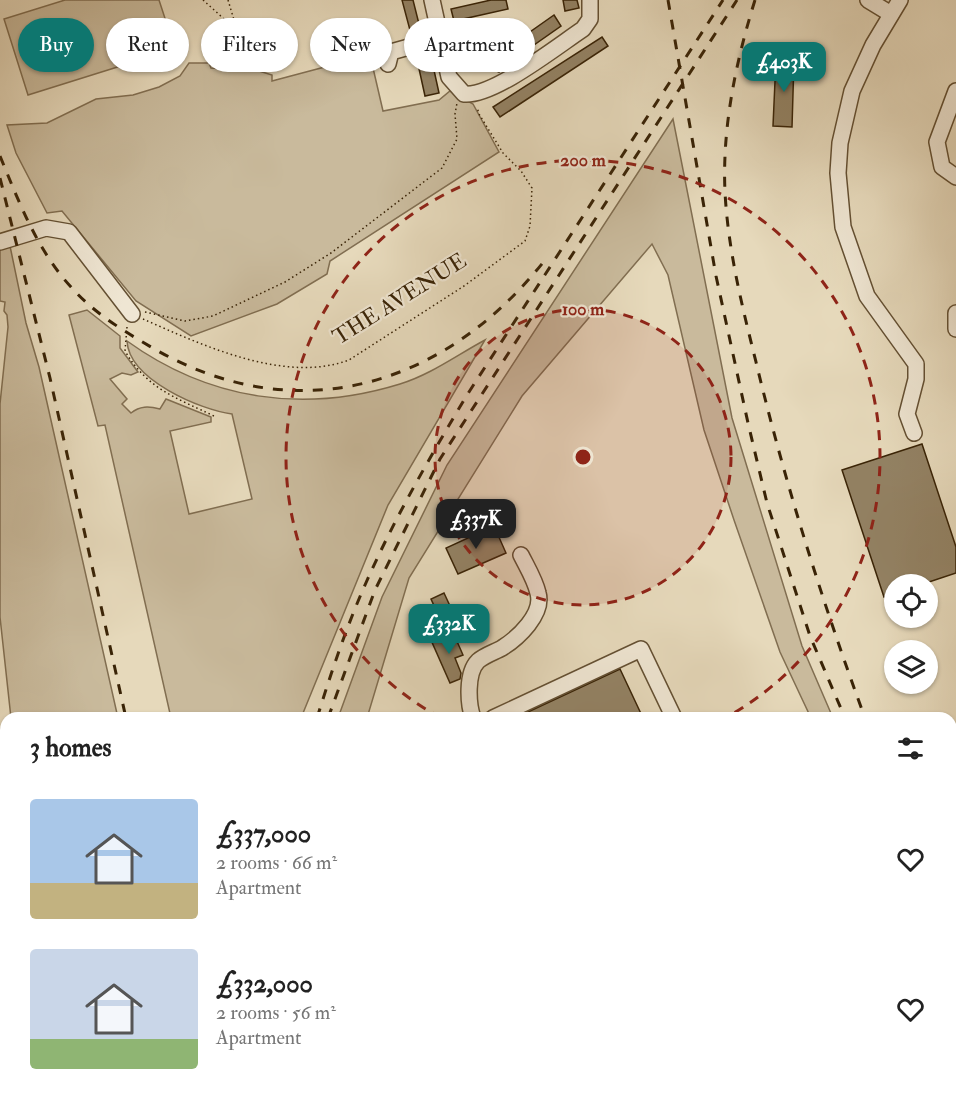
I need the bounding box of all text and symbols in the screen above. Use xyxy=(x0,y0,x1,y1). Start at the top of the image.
chip: Buy xyxy=(18,18,94,72)
chip: Rent xyxy=(106,18,189,72)
chip: Filters xyxy=(201,18,298,72)
chip: New xyxy=(310,18,392,72)
chip: Apartment xyxy=(404,18,535,72)
pin: £403K xyxy=(742,42,826,93)
text: £403K xyxy=(756,49,812,74)
text: 200 m xyxy=(560,149,607,172)
street label: THE AVENUE xyxy=(327,246,472,351)
text: 100 m xyxy=(562,298,605,321)
centre of rings xyxy=(573,447,593,467)
pin: £337K xyxy=(434,499,518,550)
text: £337K xyxy=(450,506,502,531)
map controls xyxy=(884,574,938,694)
button: locate xyxy=(884,574,938,628)
pin: £332K xyxy=(407,604,491,655)
text: £332K xyxy=(423,611,475,636)
button: layers xyxy=(884,640,938,694)
text: 3 homes xyxy=(30,732,111,764)
icon: filters xyxy=(894,732,927,765)
text: £337,000 xyxy=(216,818,311,850)
icon: home xyxy=(78,823,150,895)
icon: heart xyxy=(894,843,927,876)
text: 2 rooms · 66 m² xyxy=(216,850,337,875)
text: Apartment xyxy=(216,875,301,900)
text: £332,000 xyxy=(216,968,313,1000)
icon: home xyxy=(78,973,150,1045)
icon: heart xyxy=(894,993,927,1026)
text: 2 rooms · 56 m² xyxy=(216,1000,336,1025)
text: Apartment xyxy=(216,1025,301,1050)

